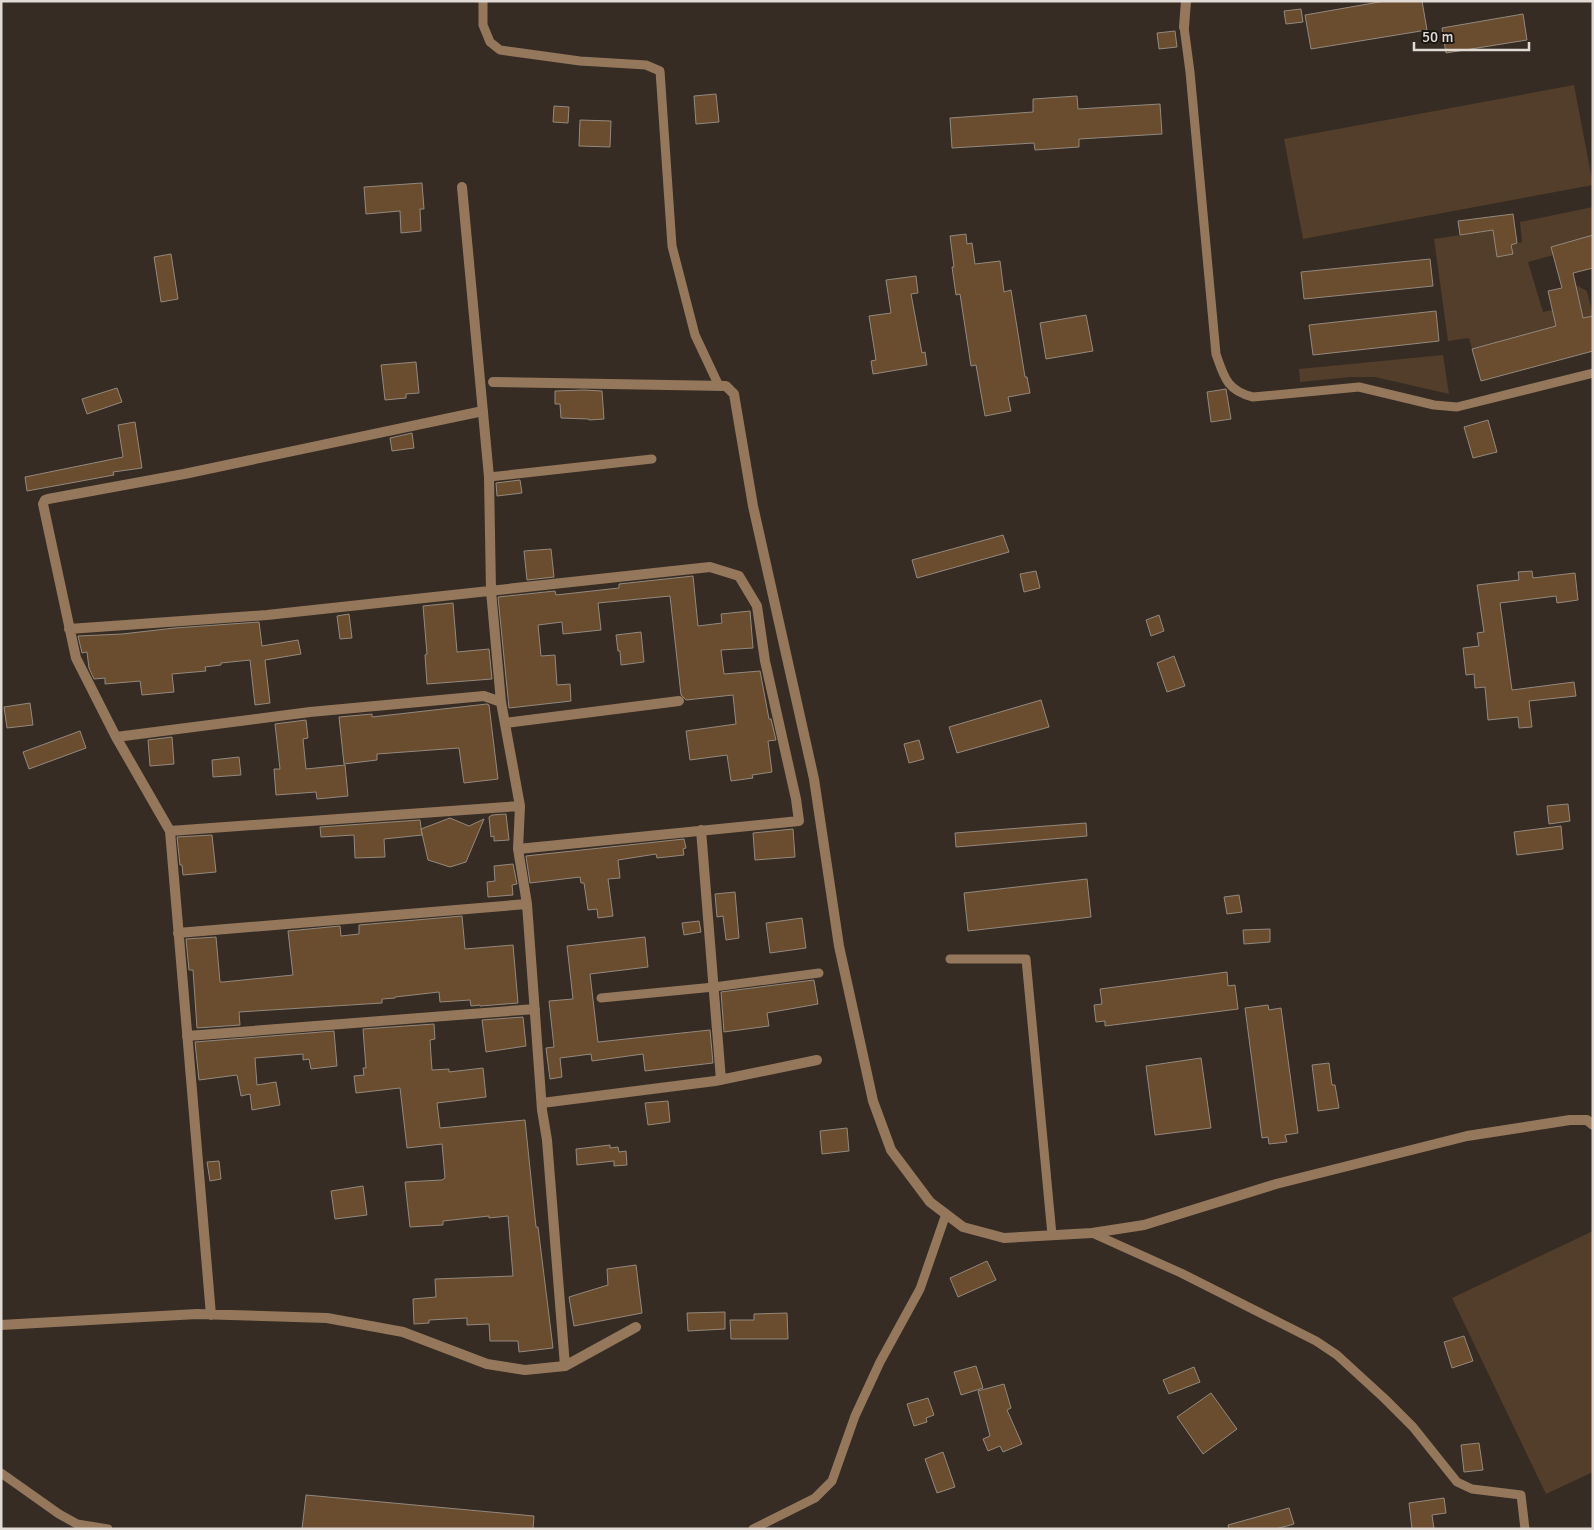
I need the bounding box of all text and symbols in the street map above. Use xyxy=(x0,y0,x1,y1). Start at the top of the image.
scale bar xyxy=(1414,20,1529,52)
text: 50 m xyxy=(1422,28,1453,46)

